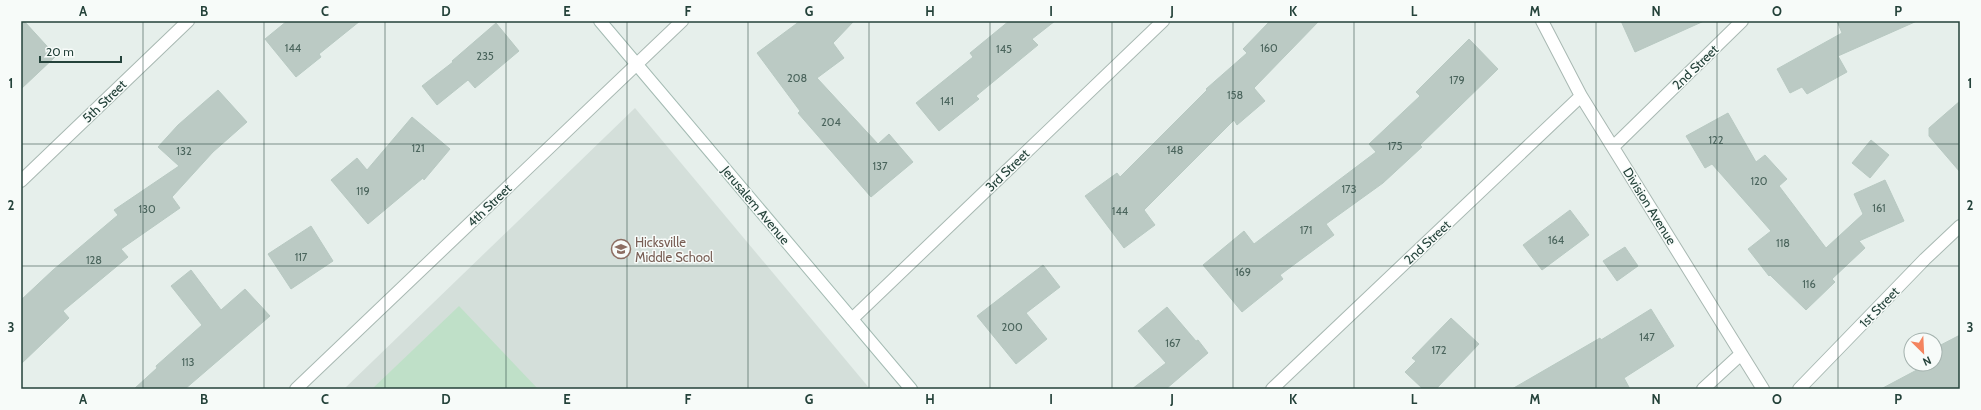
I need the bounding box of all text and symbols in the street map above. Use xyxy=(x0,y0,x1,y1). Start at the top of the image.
text: A xyxy=(79,3,88,19)
text: B xyxy=(200,3,208,19)
text: C xyxy=(321,3,329,19)
text: D xyxy=(441,3,451,19)
text: E xyxy=(563,3,571,19)
text: F xyxy=(685,3,692,19)
text: G xyxy=(805,3,814,19)
text: H xyxy=(925,3,935,19)
text: I xyxy=(1049,3,1053,19)
text: J xyxy=(1169,3,1174,19)
text: K xyxy=(1289,3,1298,19)
text: L xyxy=(1411,3,1418,19)
text: M xyxy=(1530,3,1541,19)
text: N xyxy=(1651,3,1661,19)
text: O xyxy=(1772,3,1782,19)
text: P xyxy=(1894,3,1902,19)
scale bar xyxy=(40,38,121,64)
house number: 144 xyxy=(285,41,302,55)
house number: 160 xyxy=(1260,41,1278,55)
street label: 2nd Street xyxy=(1669,41,1722,93)
house number: 145 xyxy=(996,42,1012,56)
text: 20 m xyxy=(46,44,74,59)
house number: 235 xyxy=(476,49,494,63)
house number: 208 xyxy=(787,71,807,85)
house number: 179 xyxy=(1449,73,1465,87)
text: 1 xyxy=(9,75,13,91)
text: 1 xyxy=(1968,75,1972,91)
street label: 5th Street xyxy=(79,76,130,126)
house number: 158 xyxy=(1227,88,1243,102)
house number: 141 xyxy=(940,94,954,108)
house number: 204 xyxy=(821,115,842,129)
house number: 122 xyxy=(1708,133,1724,147)
house number: 175 xyxy=(1387,139,1403,153)
house number: 121 xyxy=(412,141,424,155)
house number: 148 xyxy=(1167,143,1183,157)
house number: 132 xyxy=(176,144,192,158)
street label: 3rd Street xyxy=(982,145,1033,195)
house number: 137 xyxy=(872,159,888,173)
street label: Jerusalem Avenue xyxy=(718,162,794,248)
street label: Division Avenue xyxy=(1620,164,1680,248)
house number: 120 xyxy=(1750,174,1768,188)
street label: 4th Street xyxy=(464,180,515,230)
house number: 173 xyxy=(1341,182,1357,196)
house number: 119 xyxy=(356,184,370,198)
text: 2 xyxy=(8,197,15,213)
text: 2 xyxy=(1967,197,1974,213)
house number: 161 xyxy=(1872,201,1886,215)
house number: 130 xyxy=(138,202,156,216)
house number: 144 xyxy=(1112,204,1129,218)
street label: 2nd Street xyxy=(1400,216,1454,268)
house number: 171 xyxy=(1300,223,1312,237)
house number: 164 xyxy=(1548,233,1565,247)
place label: Hicksville Middle School xyxy=(635,234,713,265)
house number: 118 xyxy=(1776,236,1790,250)
school or university icon: Hicksville Middle School xyxy=(610,238,632,260)
house number: 117 xyxy=(295,250,308,264)
house number: 128 xyxy=(86,253,102,267)
house number: 169 xyxy=(1235,265,1251,279)
house number: 116 xyxy=(1802,277,1816,291)
street label: 1st Street xyxy=(1856,283,1903,331)
text: 3 xyxy=(7,319,15,335)
text: 3 xyxy=(1966,319,1974,335)
house number: 200 xyxy=(1001,320,1023,334)
house number: 147 xyxy=(1639,330,1655,344)
north arrow xyxy=(1903,332,1943,372)
house number: 167 xyxy=(1165,336,1181,350)
house number: 172 xyxy=(1432,343,1447,357)
text: N xyxy=(1921,353,1933,369)
house number: 113 xyxy=(181,355,195,369)
text: A xyxy=(79,391,88,407)
text: B xyxy=(200,391,208,407)
text: C xyxy=(321,391,329,407)
text: D xyxy=(441,391,451,407)
text: E xyxy=(563,391,571,407)
text: F xyxy=(685,391,692,407)
text: G xyxy=(805,391,814,407)
text: H xyxy=(925,391,935,407)
text: I xyxy=(1049,391,1053,407)
text: J xyxy=(1169,391,1174,407)
text: K xyxy=(1289,391,1298,407)
text: L xyxy=(1411,391,1418,407)
text: M xyxy=(1530,391,1541,407)
text: N xyxy=(1651,391,1661,407)
text: O xyxy=(1772,391,1782,407)
text: P xyxy=(1894,391,1902,407)

